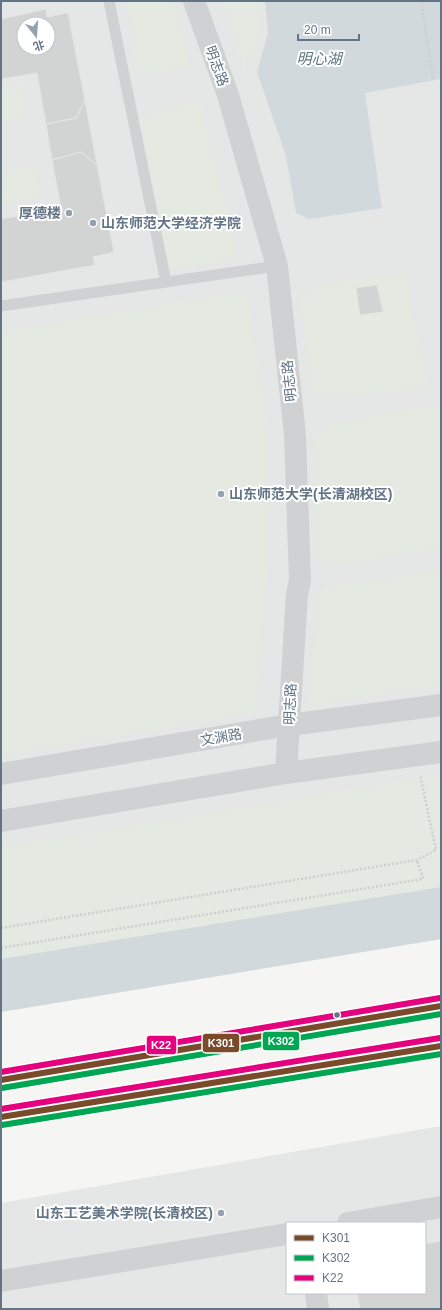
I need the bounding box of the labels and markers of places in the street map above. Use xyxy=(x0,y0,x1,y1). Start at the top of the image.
place label: 厚德楼 xyxy=(19,205,61,221)
marker: 厚德楼 xyxy=(64,208,74,218)
place label: 山东师范大学经济学院 xyxy=(101,215,241,231)
marker: 山东师范大学经济学院 xyxy=(88,218,98,228)
place label: 山东师范大学(长清湖校区) xyxy=(229,486,392,502)
marker: 山东师范大学(长清湖校区) xyxy=(216,489,226,499)
unlabelled marker xyxy=(332,1010,342,1020)
place label: 山东工艺美术学院(长清校区) xyxy=(36,1205,213,1221)
marker: 山东工艺美术学院(长清校区) xyxy=(216,1208,226,1218)

